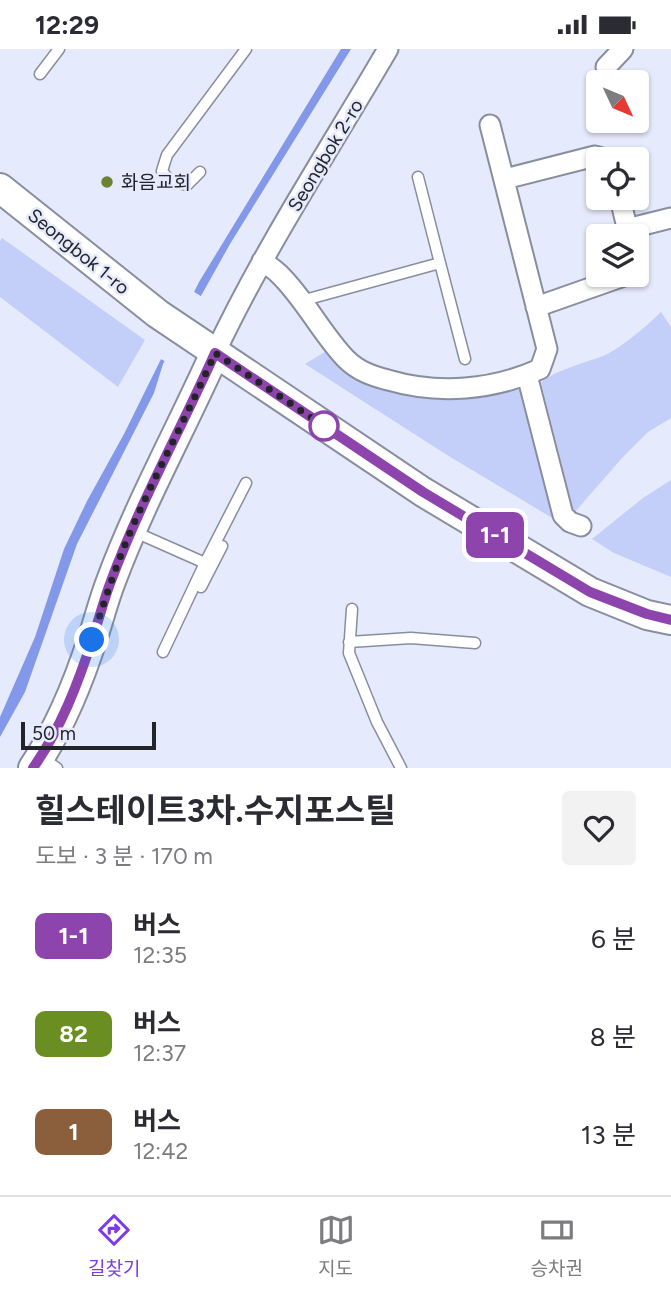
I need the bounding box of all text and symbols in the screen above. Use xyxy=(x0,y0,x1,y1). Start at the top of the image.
text: 12:29 xyxy=(35,9,99,41)
north arrow xyxy=(586,70,649,133)
map controls xyxy=(586,70,649,287)
street label: Seongbok 2-ro xyxy=(283,95,368,216)
button: locate xyxy=(586,147,649,210)
place label: 화음교회 xyxy=(121,171,191,194)
marker: 화음교회 xyxy=(99,174,115,190)
street label: Seongbok 1-ro xyxy=(23,203,134,299)
button: layers xyxy=(586,224,649,287)
unlabelled marker xyxy=(309,411,339,441)
line badge: 1-1 xyxy=(455,512,535,558)
text: 1-1 xyxy=(480,520,510,549)
your location xyxy=(74,622,109,657)
scale bar xyxy=(21,719,156,751)
text: 50 m xyxy=(32,722,76,745)
text: 힐스테이트3차.수지포스틸 xyxy=(35,791,396,830)
button: heart xyxy=(562,791,636,865)
text: 도보 · 3 분 · 170 m xyxy=(35,842,213,870)
text: 버스 xyxy=(133,909,181,941)
text: 1-1 xyxy=(58,921,89,950)
text: 6 분 xyxy=(591,923,636,955)
text: 12:35 xyxy=(133,941,187,969)
text: 버스 xyxy=(133,1007,181,1039)
text: 82 xyxy=(59,1019,88,1048)
text: 8 분 xyxy=(590,1021,636,1053)
text: 12:37 xyxy=(133,1039,186,1067)
text: 버스 xyxy=(133,1105,181,1137)
text: 1 xyxy=(68,1117,79,1146)
text: 13 분 xyxy=(581,1119,636,1151)
text: 12:42 xyxy=(133,1137,188,1165)
tab: 길찾기 xyxy=(88,1211,140,1280)
tab: 지도 xyxy=(317,1211,355,1280)
tab: 승차권 xyxy=(531,1211,583,1280)

